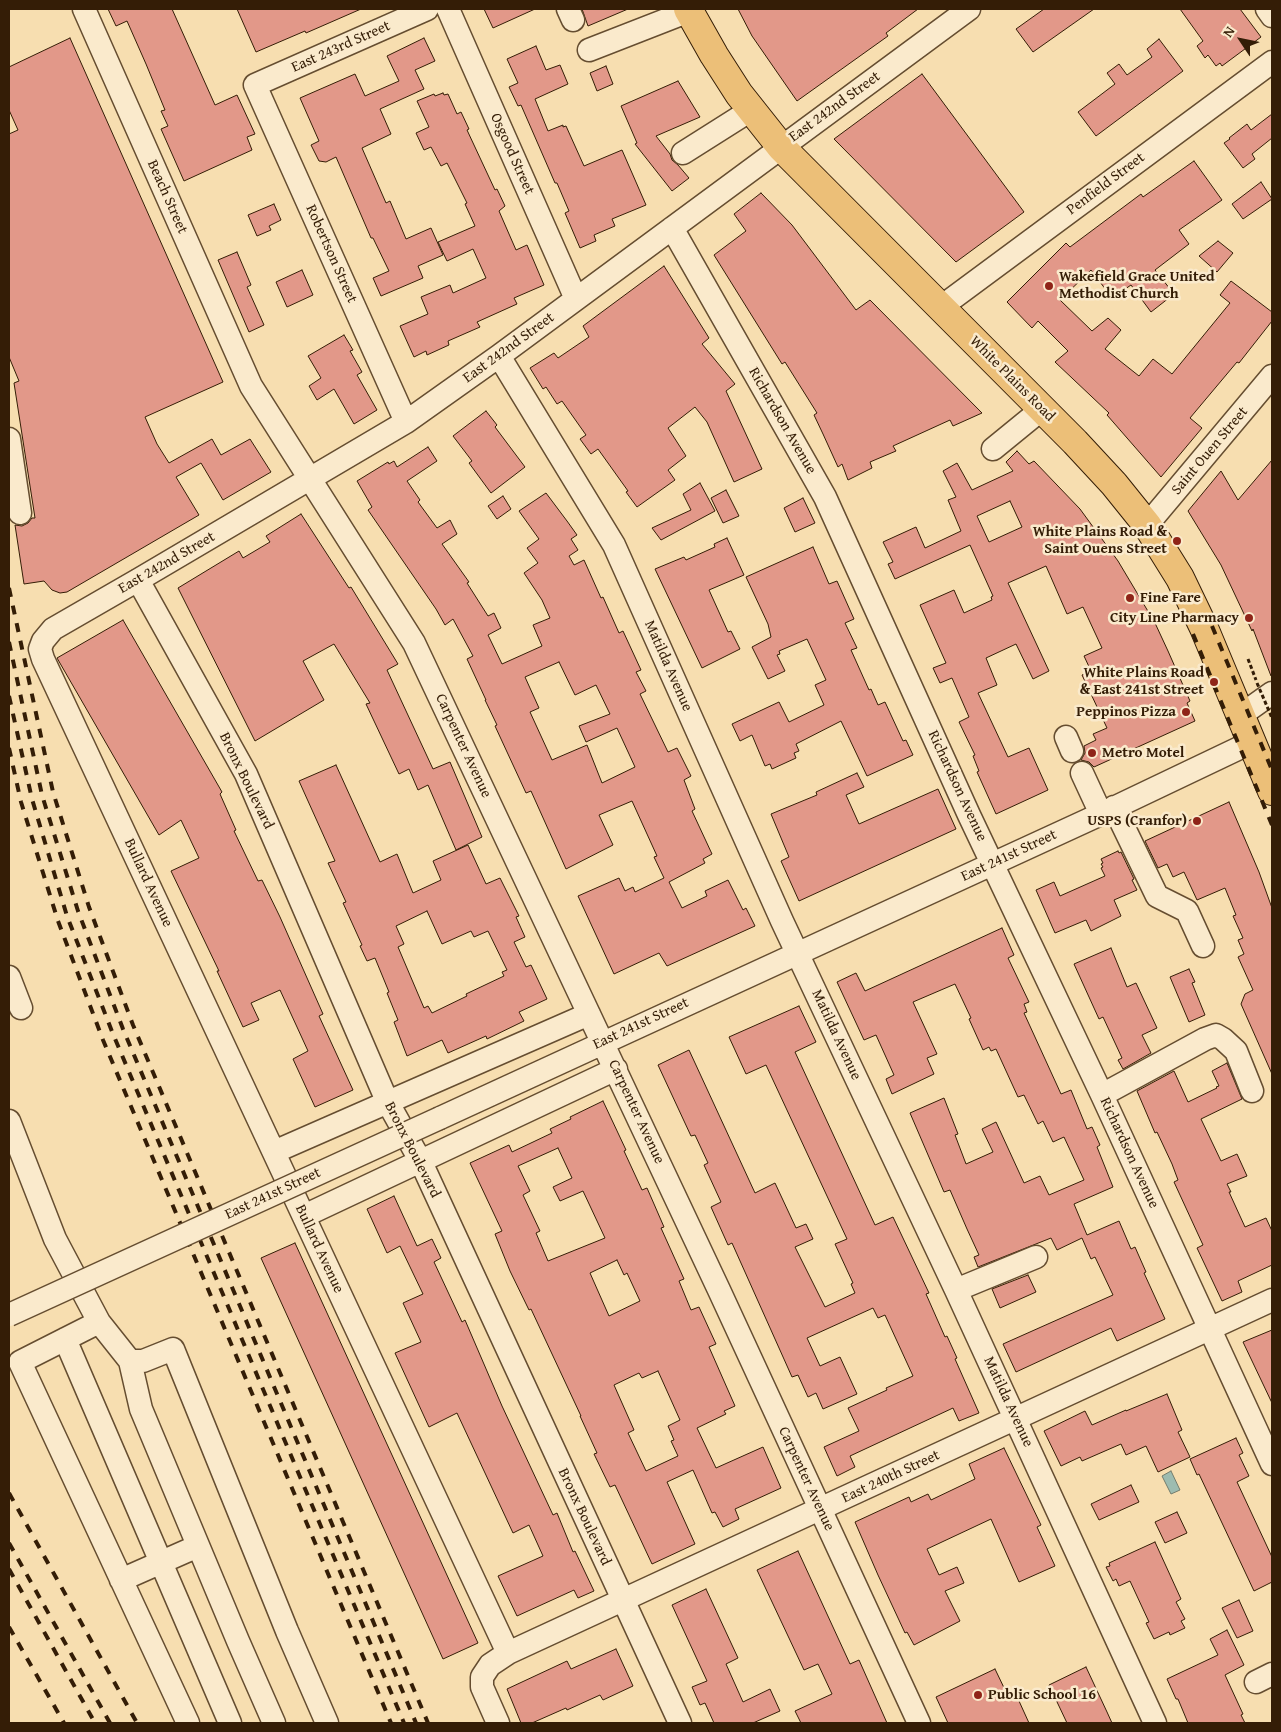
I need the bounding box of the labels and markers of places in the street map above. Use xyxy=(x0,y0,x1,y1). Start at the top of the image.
place label: Wakefield Grace United Methodist Church xyxy=(1059,268,1215,303)
marker: Wakefield Grace United Methodist Church xyxy=(1043,280,1055,292)
place label: White Plains Road & Saint Ouens Street xyxy=(1033,523,1167,558)
marker: White Plains Road & Saint Ouens Street xyxy=(1171,535,1183,547)
place label: Fine Fare xyxy=(1140,589,1201,607)
marker: Fine Fare xyxy=(1124,592,1136,604)
place label: City Line Pharmacy xyxy=(1110,609,1239,627)
marker: City Line Pharmacy xyxy=(1243,612,1255,624)
place label: White Plains Road & East 241st Street xyxy=(1080,664,1204,699)
marker: White Plains Road & East 241st Street xyxy=(1208,676,1220,688)
place label: Peppinos Pizza xyxy=(1076,703,1176,721)
marker: Peppinos Pizza xyxy=(1180,706,1192,718)
place label: Metro Motel xyxy=(1102,744,1184,762)
marker: Metro Motel xyxy=(1086,747,1098,759)
place label: USPS (Cranfor) xyxy=(1087,812,1187,830)
marker: USPS (Cranfor) xyxy=(1191,815,1203,827)
place label: Public School 16 xyxy=(988,1686,1096,1704)
marker: Public School 16 xyxy=(972,1689,984,1701)

